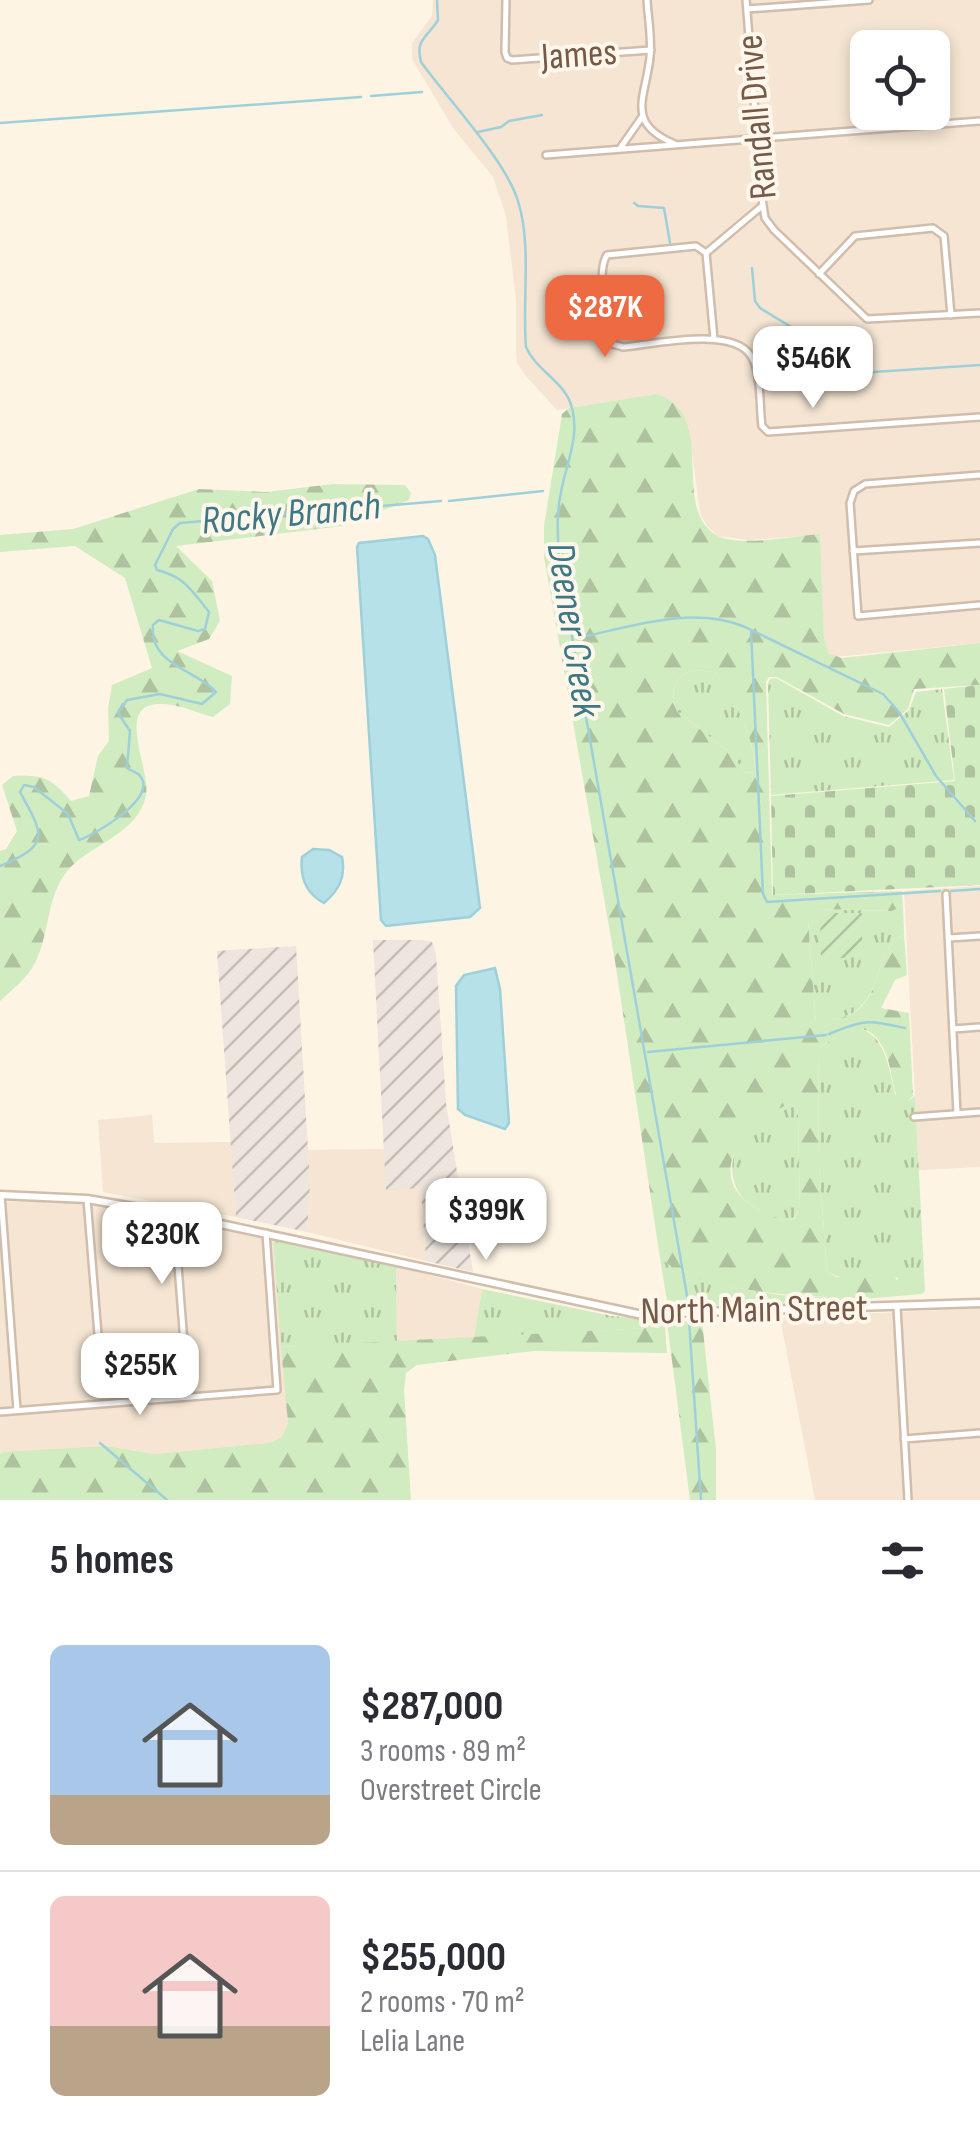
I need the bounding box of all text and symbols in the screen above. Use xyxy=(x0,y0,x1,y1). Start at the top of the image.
street label: James xyxy=(539,30,618,80)
map controls xyxy=(850,30,950,130)
button: locate xyxy=(850,30,950,130)
street label: Randall Drive xyxy=(727,33,787,201)
pin: $287K xyxy=(535,275,675,360)
text: $287K xyxy=(567,288,643,327)
pin: $546K xyxy=(743,326,883,411)
text: $546K xyxy=(775,339,851,378)
water label: Rocky Branch xyxy=(200,482,382,546)
water label: Deener Creek xyxy=(536,539,611,722)
pin: $399K xyxy=(416,1178,556,1263)
text: $399K xyxy=(448,1191,524,1230)
pin: $230K xyxy=(92,1202,232,1287)
text: $230K xyxy=(124,1215,200,1254)
street label: North Main Street xyxy=(640,1286,868,1334)
pin: $255K xyxy=(70,1333,210,1418)
text: $255K xyxy=(103,1346,177,1385)
icon: filters xyxy=(875,1533,930,1588)
text: 5 homes xyxy=(50,1535,174,1586)
text: $287,000 xyxy=(360,1681,503,1732)
icon: home xyxy=(130,1685,250,1805)
text: 3 rooms · 89 m² xyxy=(360,1732,526,1771)
text: Overstreet Circle xyxy=(360,1771,542,1810)
text: $255,000 xyxy=(360,1932,506,1983)
icon: home xyxy=(130,1936,250,2056)
text: 2 rooms · 70 m² xyxy=(360,1983,525,2022)
text: Lelia Lane xyxy=(360,2022,465,2061)

